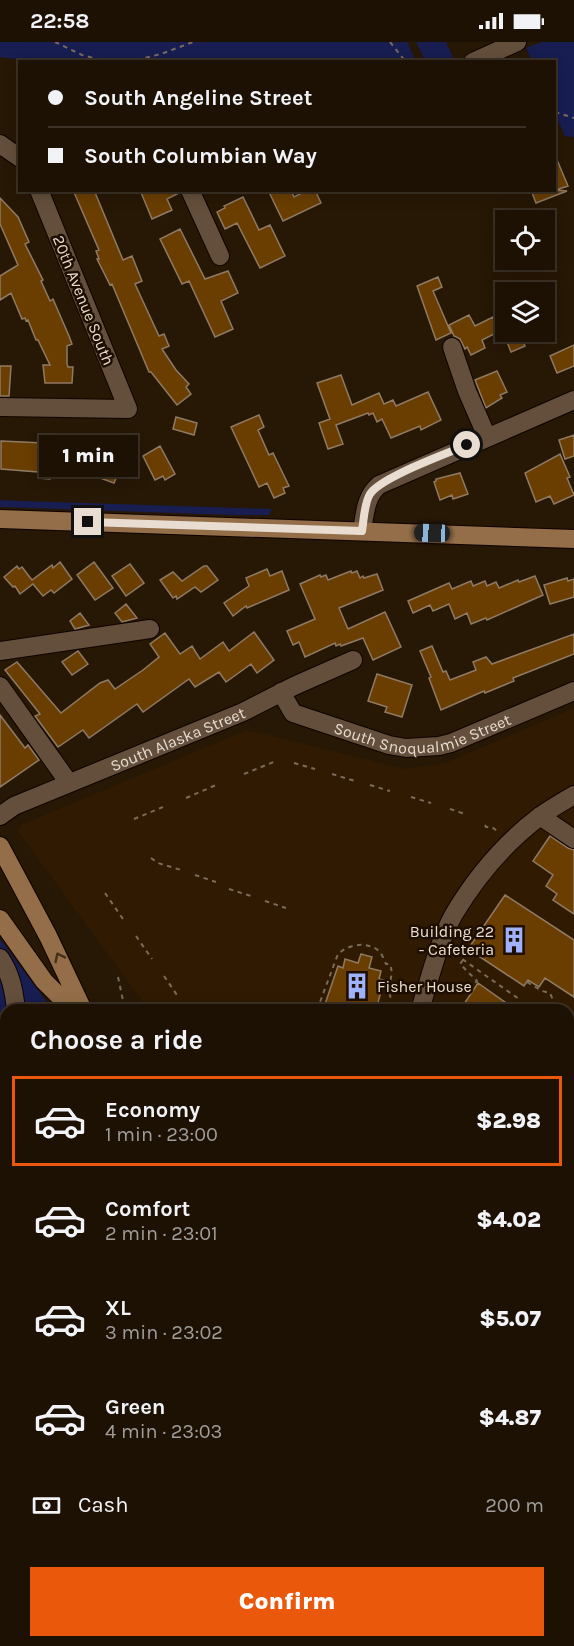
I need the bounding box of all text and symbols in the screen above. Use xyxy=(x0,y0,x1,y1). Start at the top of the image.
text: 22:58 xyxy=(30,8,90,34)
text: South Angeline Street xyxy=(84,85,312,111)
text: South Columbian Way xyxy=(84,143,317,169)
map controls xyxy=(495,210,555,342)
button: locate xyxy=(495,210,555,270)
street label: 20th Avenue South xyxy=(49,232,118,368)
button: layers xyxy=(495,282,555,342)
route start xyxy=(453,431,480,458)
callout: 1 min xyxy=(38,435,138,477)
text: 1 min xyxy=(62,444,115,467)
route end xyxy=(74,508,101,535)
car xyxy=(414,523,450,543)
street label: South Alaska Street xyxy=(107,703,248,775)
street label: South Snoqualmie Street xyxy=(331,710,514,758)
place label: Building 22 - Cafeteria xyxy=(410,922,494,959)
building icon: Building 22 - Cafeteria xyxy=(499,925,529,955)
one-way arrow xyxy=(54,952,66,963)
building icon: Fisher House xyxy=(342,971,372,1001)
place label: Fisher House xyxy=(377,977,472,996)
text: Choose a ride xyxy=(30,1024,203,1056)
icon: car xyxy=(33,1094,87,1148)
text: Economy xyxy=(105,1097,200,1123)
text: $2.98 xyxy=(476,1108,541,1134)
text: 1 min · 23:00 xyxy=(105,1123,218,1146)
icon: car xyxy=(33,1193,87,1247)
text: Comfort xyxy=(105,1196,190,1222)
text: $4.02 xyxy=(476,1207,541,1233)
text: 2 min · 23:01 xyxy=(105,1222,218,1245)
icon: car xyxy=(33,1292,87,1346)
text: XL xyxy=(105,1295,131,1321)
text: $5.07 xyxy=(479,1306,541,1332)
text: 3 min · 23:02 xyxy=(105,1321,223,1344)
icon: car xyxy=(33,1391,87,1445)
text: Green xyxy=(105,1394,166,1420)
text: $4.87 xyxy=(478,1405,541,1431)
text: 4 min · 23:03 xyxy=(105,1420,222,1443)
icon: cash xyxy=(30,1489,63,1522)
text: Cash xyxy=(78,1492,128,1518)
text: 200 m xyxy=(485,1494,544,1517)
button: Confirm xyxy=(30,1567,544,1636)

